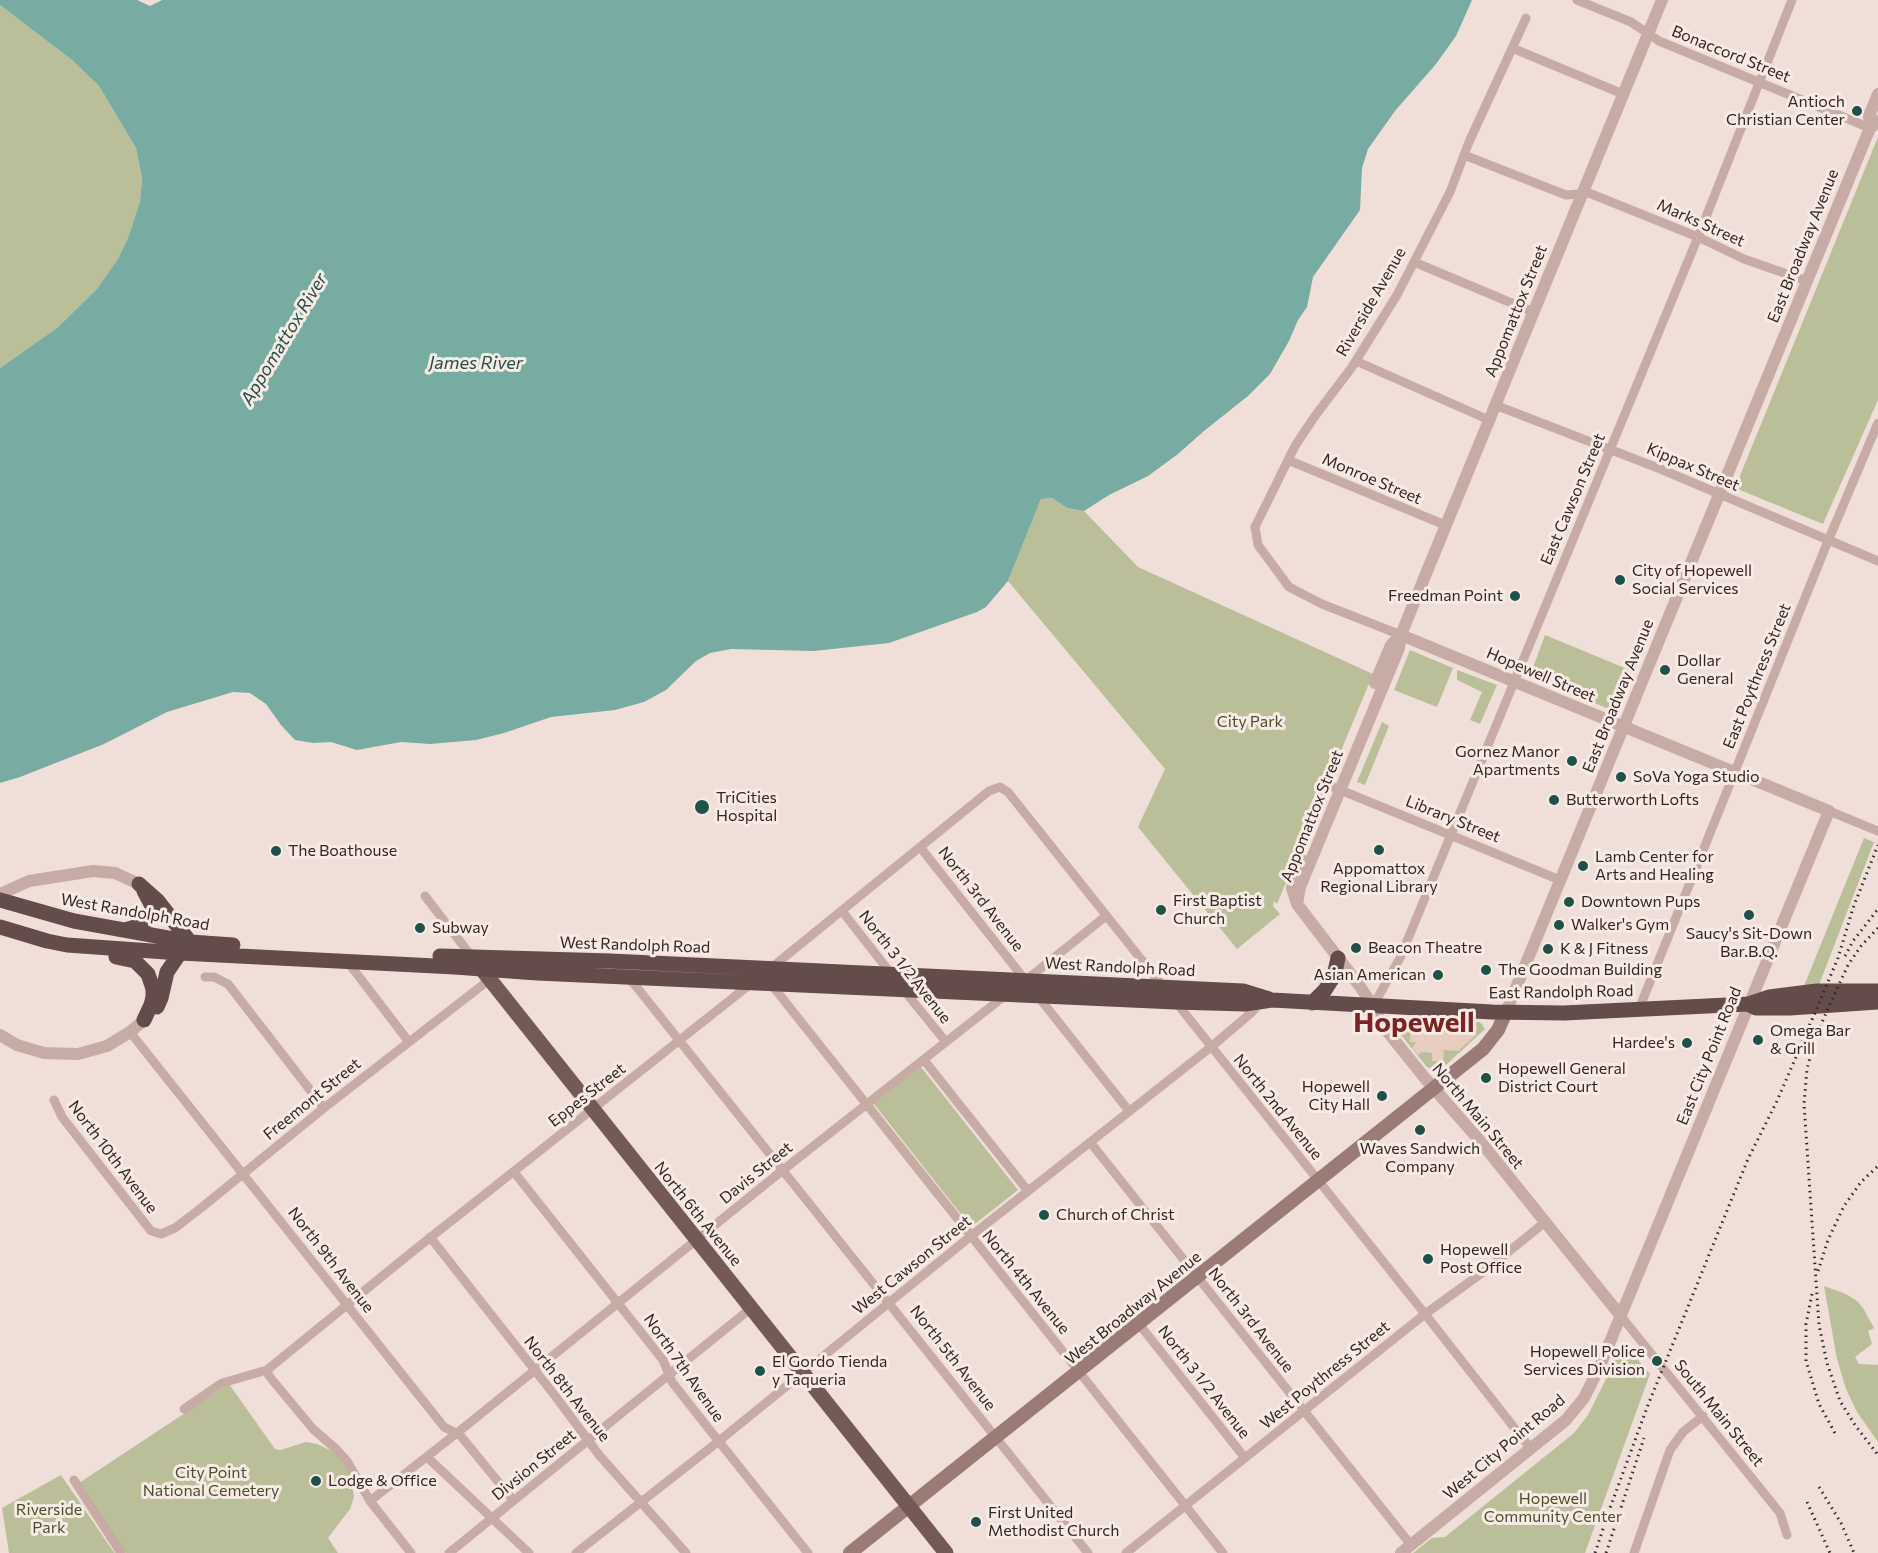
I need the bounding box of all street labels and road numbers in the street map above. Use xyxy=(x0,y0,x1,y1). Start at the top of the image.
street label: Bonaccord Street xyxy=(1669,21,1793,87)
street label: East Broadway Avenue xyxy=(1763,166,1843,326)
street label: Marks Street xyxy=(1654,195,1748,251)
street label: Appomattox Street xyxy=(1481,242,1551,380)
street label: Riverside Avenue xyxy=(1332,244,1410,360)
street label: East Cawson Street xyxy=(1537,430,1609,568)
street label: Kippax Street xyxy=(1644,439,1742,495)
street label: Monroe Street xyxy=(1319,449,1425,509)
street label: East Poythress Street xyxy=(1719,600,1795,752)
street label: East Broadway Avenue xyxy=(1578,616,1658,776)
street label: Hopewell Street xyxy=(1484,643,1598,707)
street label: Appomattox Street xyxy=(1277,747,1347,885)
street label: Library Street xyxy=(1403,791,1503,847)
street label: North 3rd Avenue xyxy=(934,843,1028,955)
street label: West Randolph Road xyxy=(59,889,211,935)
street label: North 3 1/2 Avenue xyxy=(855,907,955,1027)
street label: West Randolph Road xyxy=(559,933,711,957)
street label: West Randolph Road xyxy=(1044,953,1196,981)
street label: East Randolph Road xyxy=(1488,981,1634,1003)
street label: East City Point Road xyxy=(1673,984,1745,1128)
street label: North 2nd Avenue xyxy=(1229,1050,1327,1164)
street label: Freemont Street xyxy=(260,1054,364,1144)
street label: Eppes Street xyxy=(545,1059,629,1131)
street label: North Main Street xyxy=(1428,1059,1528,1173)
street label: North 10th Avenue xyxy=(64,1097,162,1217)
street label: Davis Street xyxy=(716,1138,796,1208)
street label: North 6th Avenue xyxy=(650,1158,746,1270)
street label: North 9th Avenue xyxy=(284,1203,378,1317)
street label: West Cawson Street xyxy=(849,1211,975,1319)
street label: North 4th Avenue xyxy=(978,1226,1074,1338)
street label: West Broadway Avenue xyxy=(1061,1247,1205,1369)
street label: North 3rd Avenue xyxy=(1204,1264,1298,1376)
street label: North 5th Avenue xyxy=(906,1302,1000,1414)
street label: North 7th Avenue xyxy=(640,1310,728,1426)
street label: West Poythress Street xyxy=(1256,1317,1394,1433)
street label: North 3 1/2 Avenue xyxy=(1154,1322,1254,1442)
street label: North 8th Avenue xyxy=(520,1332,614,1446)
street label: South Main Street xyxy=(1670,1356,1768,1470)
street label: West City Point Road xyxy=(1439,1390,1569,1504)
street label: Divsion Street xyxy=(488,1425,580,1505)

